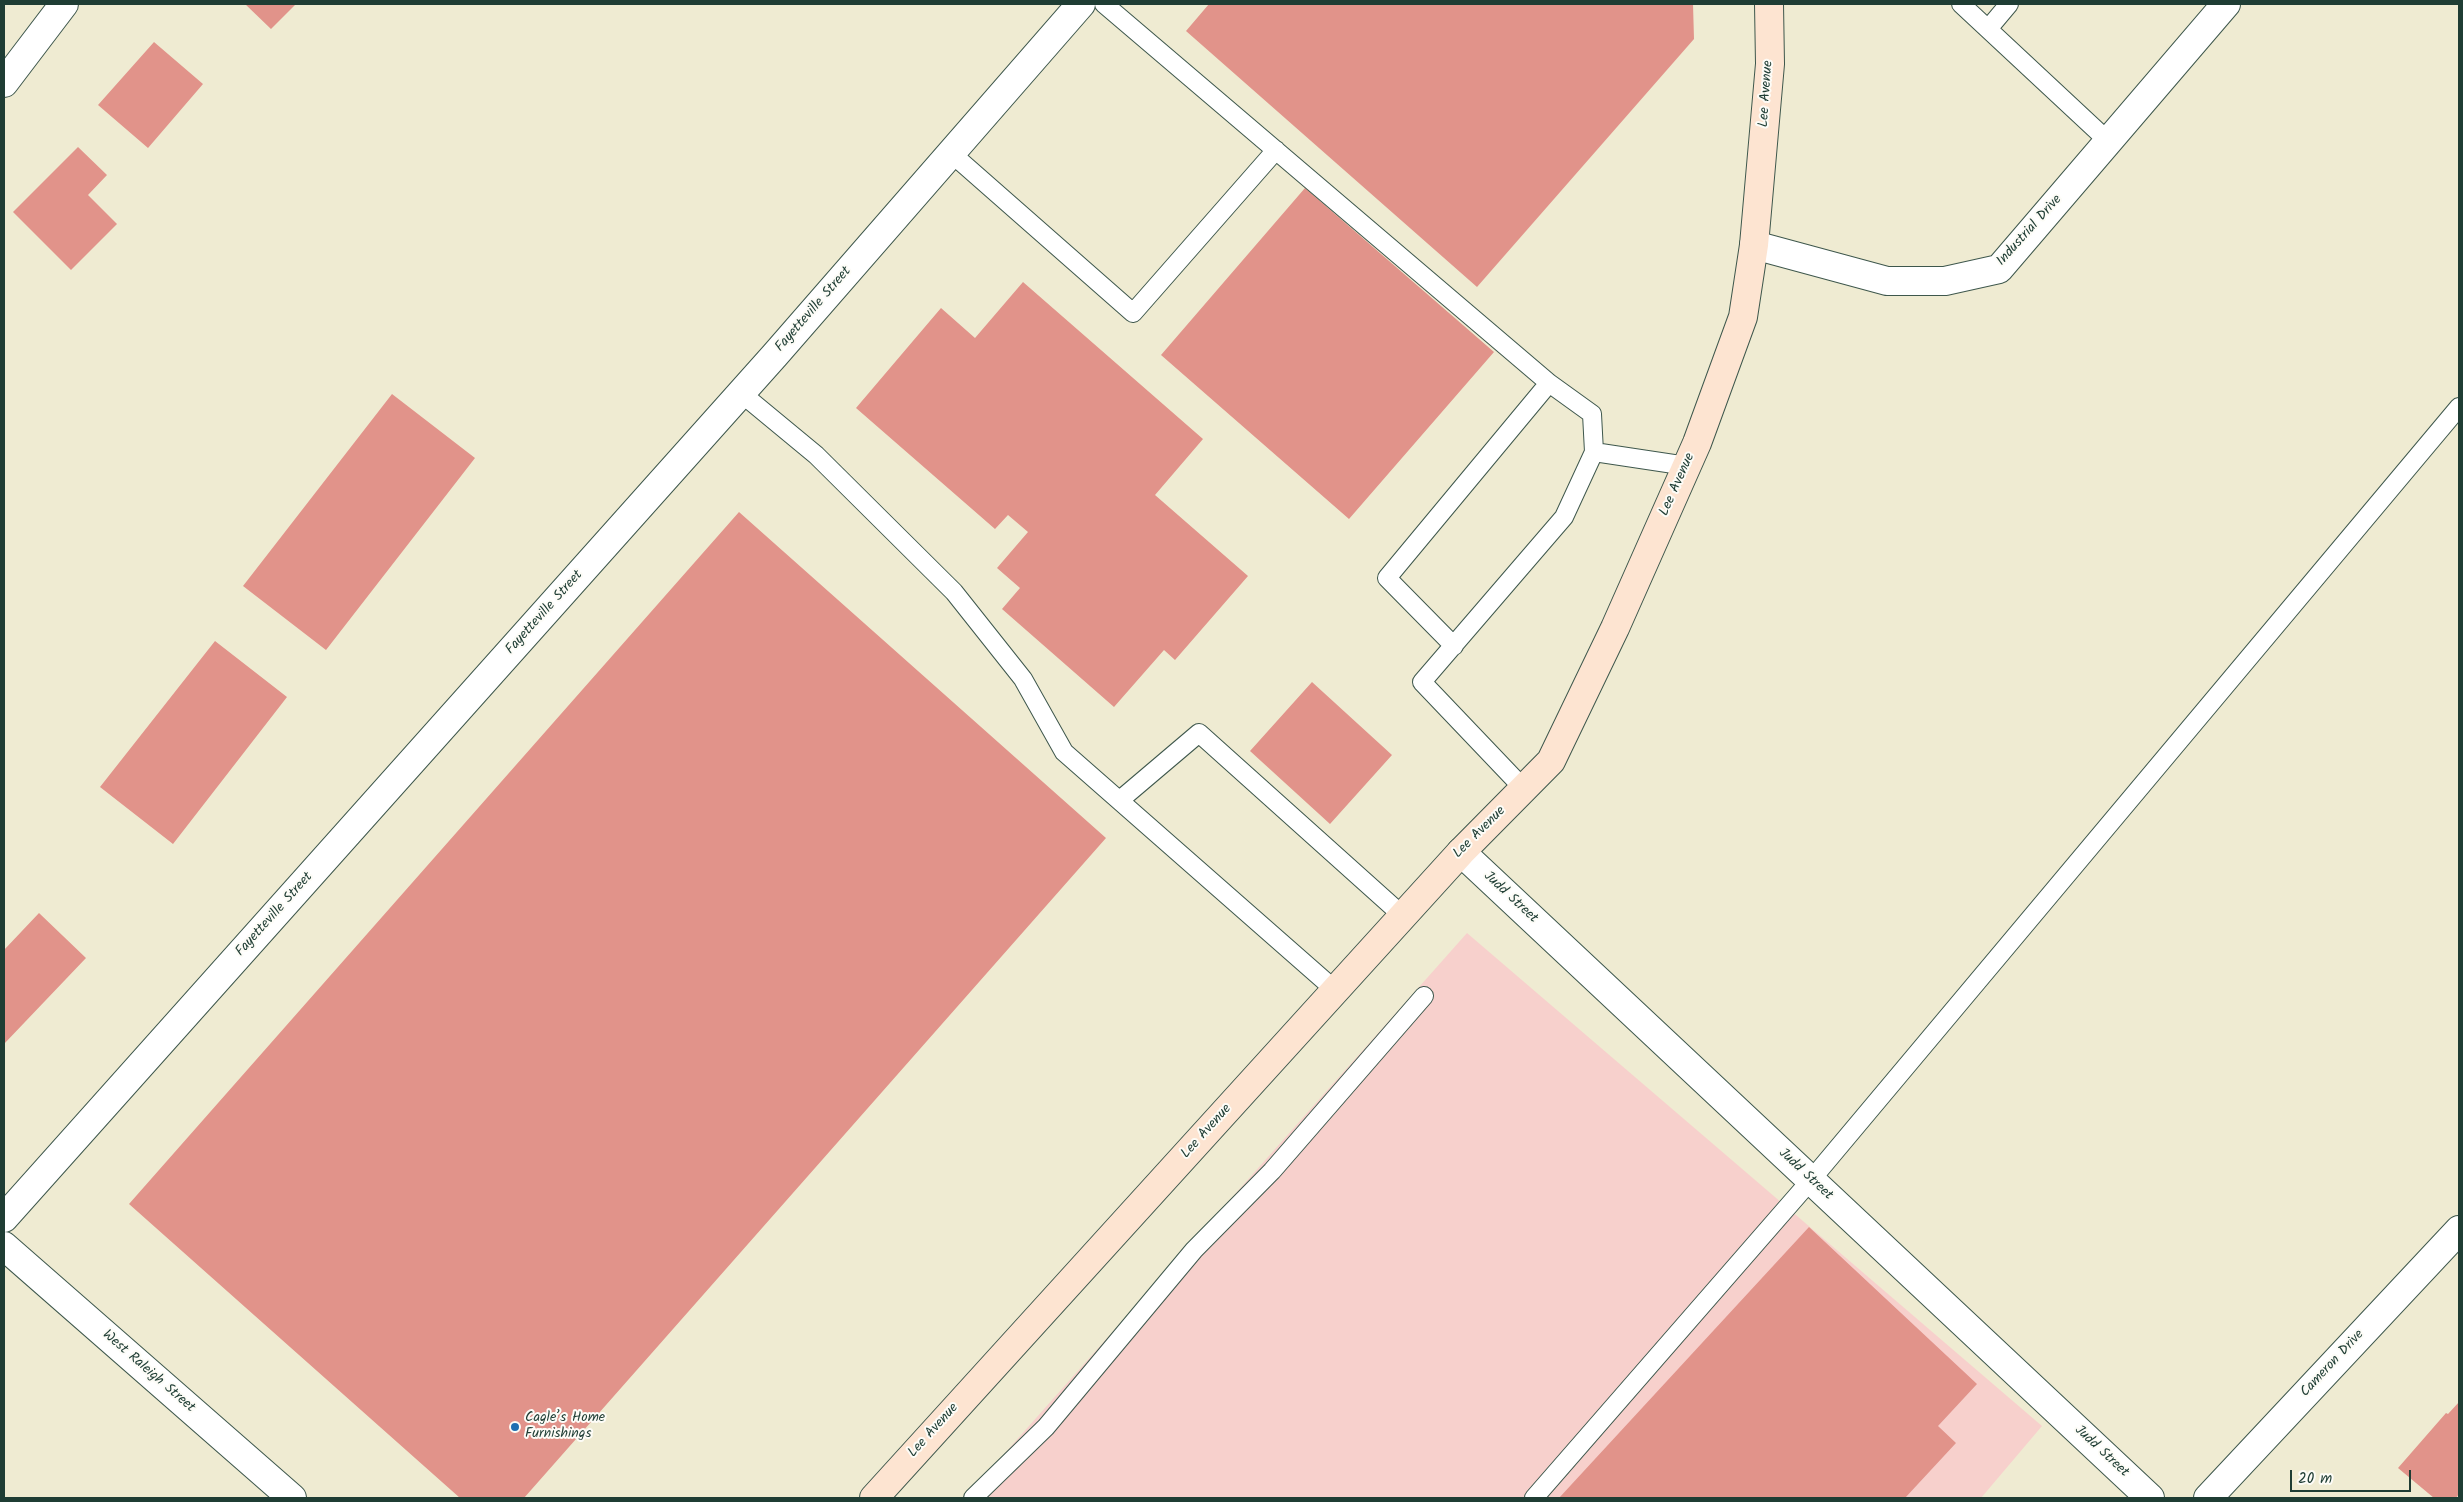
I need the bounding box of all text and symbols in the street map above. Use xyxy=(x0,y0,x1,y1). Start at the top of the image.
street label: Lee Avenue xyxy=(1756,60,1778,128)
street label: Industrial Drive xyxy=(1994,192,2066,270)
street label: Fayetteville Street xyxy=(772,264,856,356)
street label: Lee Avenue xyxy=(1657,451,1699,519)
street label: Fayetteville Street xyxy=(503,567,587,659)
street label: Lee Avenue xyxy=(1450,803,1510,863)
street label: Fayetteville Street xyxy=(233,869,317,961)
street label: Judd Street xyxy=(1479,869,1541,927)
street label: Lee Avenue xyxy=(1178,1101,1236,1163)
street label: Judd Street xyxy=(1774,1146,1836,1204)
street label: West Raleigh Street xyxy=(98,1327,198,1417)
street label: Cameron Drive xyxy=(2298,1327,2368,1401)
street label: Lee Avenue xyxy=(905,1400,963,1462)
place label: Cagle’s Home Furnishings xyxy=(525,1411,605,1444)
marker: Cagle’s Home Furnishings xyxy=(509,1421,521,1433)
street label: Judd Street xyxy=(2070,1423,2132,1481)
scale bar xyxy=(2293,1460,2414,1492)
text: 20 m xyxy=(2298,1467,2332,1491)

